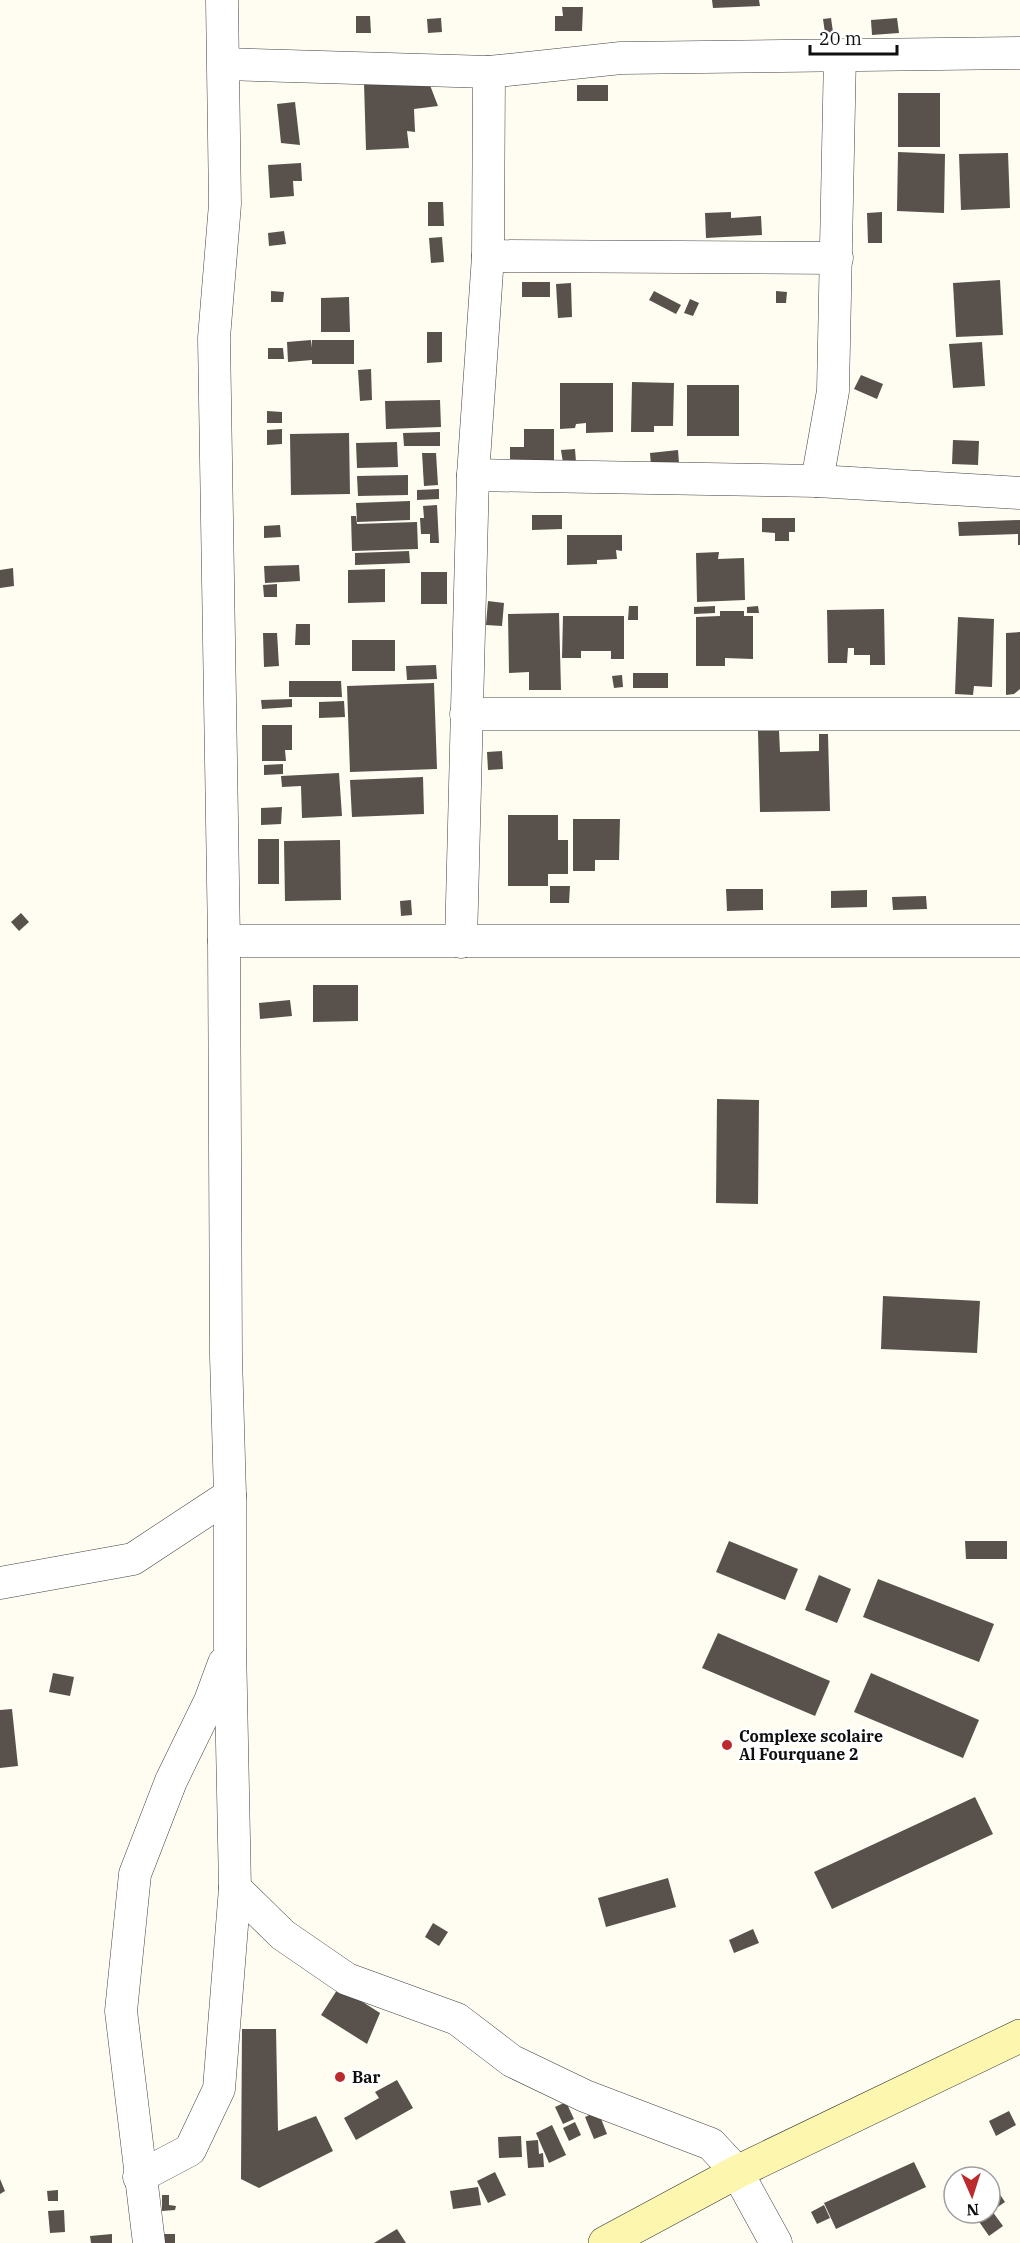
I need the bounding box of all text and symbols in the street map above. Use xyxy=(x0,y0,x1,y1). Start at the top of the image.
scale bar xyxy=(810,18,897,56)
text: 20 m xyxy=(819,27,862,50)
place label: Complexe scolaire Al Fourquane 2 xyxy=(739,1726,883,1764)
marker: Complexe scolaire Al Fourquane 2 xyxy=(720,1738,734,1752)
place label: Bar xyxy=(352,2067,380,2087)
marker: Bar xyxy=(333,2070,347,2084)
north arrow xyxy=(942,2165,1002,2225)
text: N xyxy=(966,2200,980,2220)

